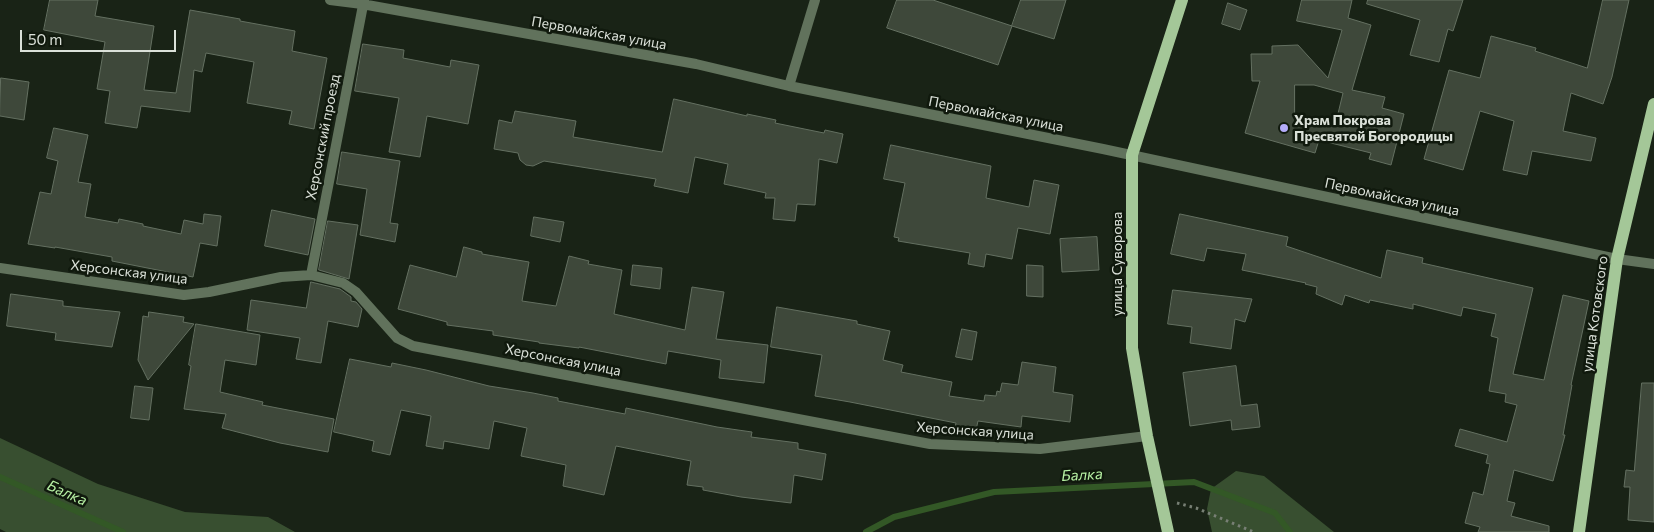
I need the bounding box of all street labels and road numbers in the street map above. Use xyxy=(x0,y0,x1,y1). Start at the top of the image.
street label: Первомайская улица xyxy=(530,13,668,53)
street label: Херсонский проезд xyxy=(303,73,343,201)
street label: Первомайская улица xyxy=(927,93,1065,135)
street label: Первомайская улица xyxy=(1323,175,1461,219)
street label: улица Суворова xyxy=(1109,212,1125,316)
street label: улица Котовского xyxy=(1579,255,1611,373)
street label: Херсонская улица xyxy=(69,256,189,288)
street label: Херсонская улица xyxy=(504,341,622,379)
street label: Херсонская улица xyxy=(916,419,1034,443)

